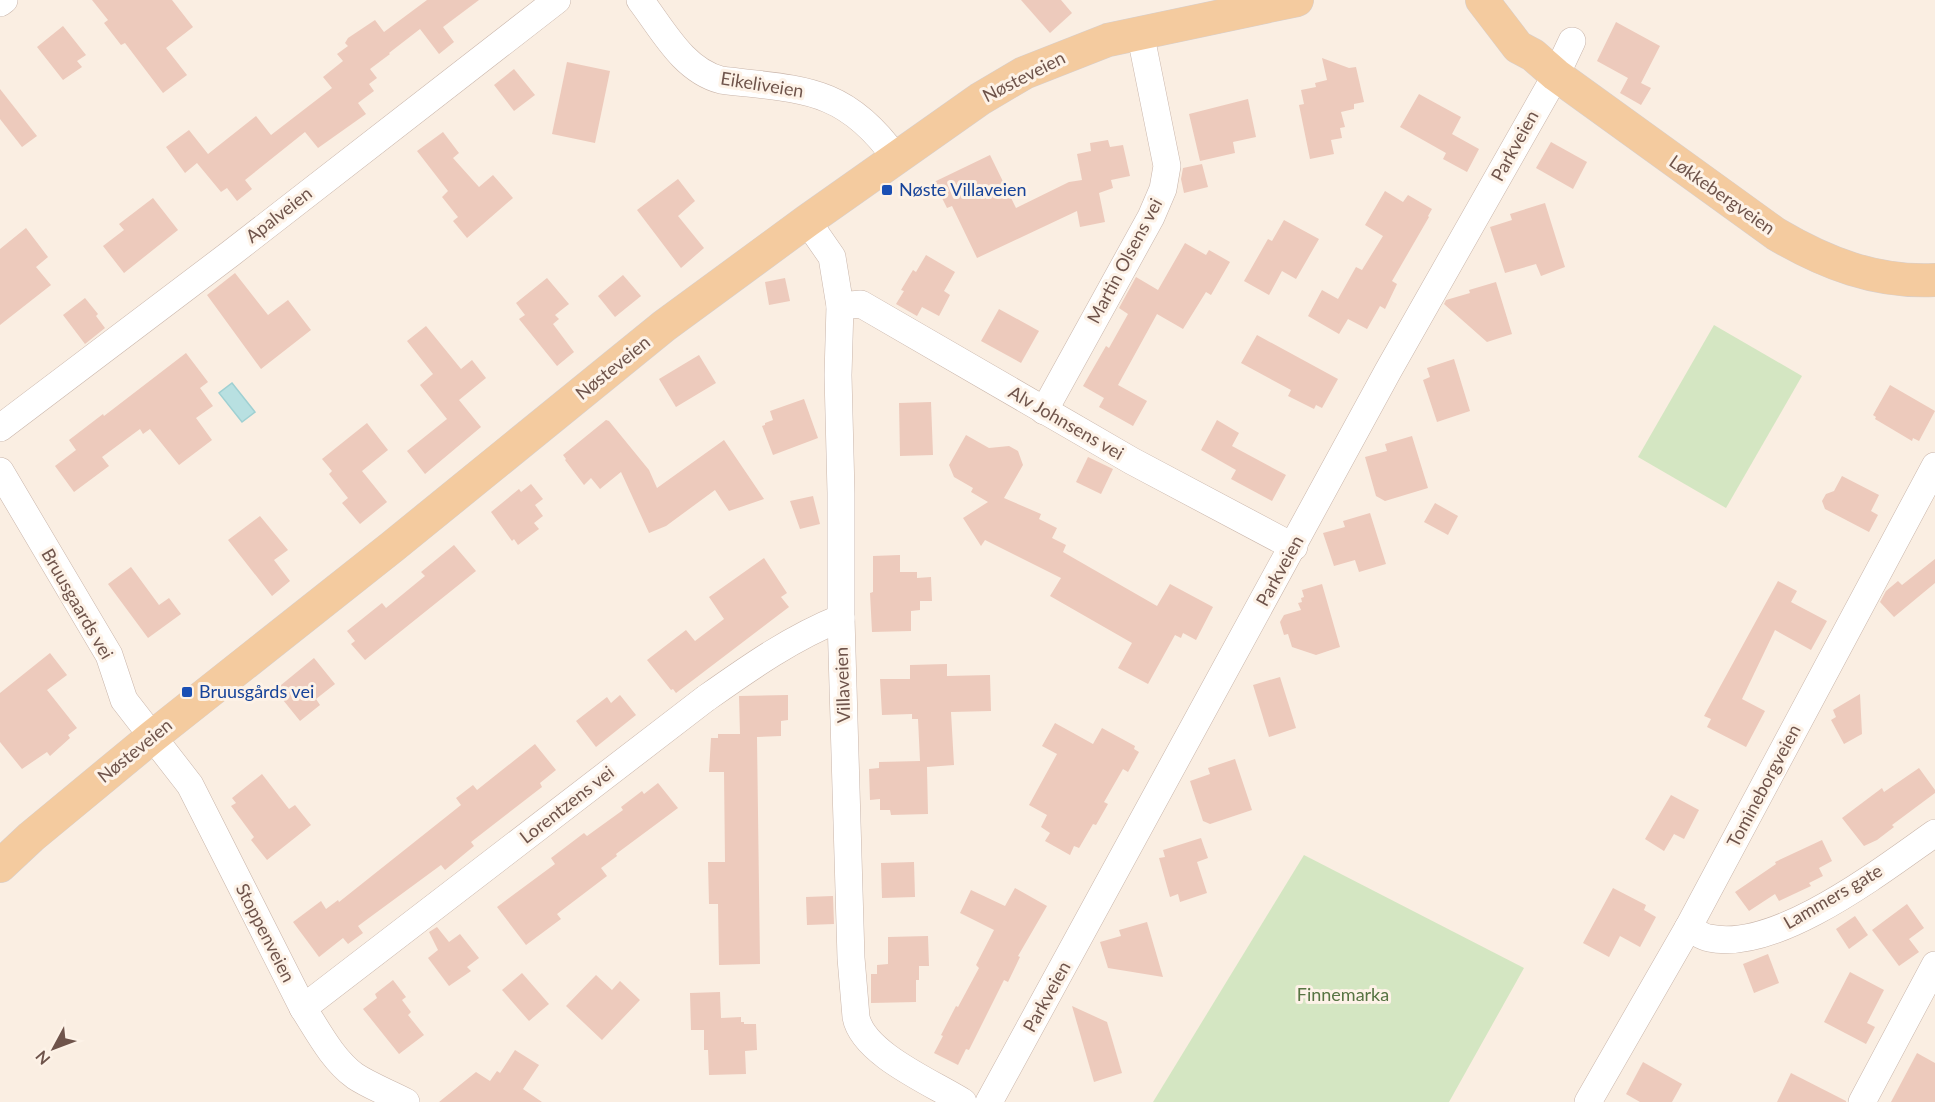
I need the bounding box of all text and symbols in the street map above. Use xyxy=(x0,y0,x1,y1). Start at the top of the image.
street label: Nøsteveien xyxy=(979,46,1068,106)
street label: Eikeliveien xyxy=(719,67,805,101)
street label: Parkveien xyxy=(1486,106,1543,185)
street label: Løkkebergveien xyxy=(1666,150,1780,239)
place label: Nøste Villaveien xyxy=(899,178,1027,200)
street label: Apalveien xyxy=(241,182,316,247)
marker: Nøste Villaveien xyxy=(880,183,894,197)
street label: Martin Olsens vei xyxy=(1082,194,1166,327)
street label: Nøsteveien xyxy=(571,330,654,404)
street label: Alv Johnsens vei xyxy=(1005,380,1128,464)
street label: Parkveien xyxy=(1251,531,1308,610)
street label: Bruusgaards vei xyxy=(37,544,118,663)
street label: Villaveien xyxy=(830,647,854,723)
place label: Bruusgårds vei xyxy=(199,680,314,702)
marker: Bruusgårds vei xyxy=(180,685,194,699)
street label: Nøsteveien xyxy=(93,713,176,787)
street label: Tomineborgveien xyxy=(1722,720,1805,851)
street label: Lorentzens vei xyxy=(515,761,618,848)
street label: Lammers gate xyxy=(1779,859,1886,933)
street label: Stoppenveien xyxy=(232,879,300,986)
street label: Parkveien xyxy=(1018,957,1075,1036)
park label: Finnemarka xyxy=(1297,983,1389,1005)
north arrow xyxy=(24,1018,84,1078)
text: N xyxy=(31,1047,54,1069)

